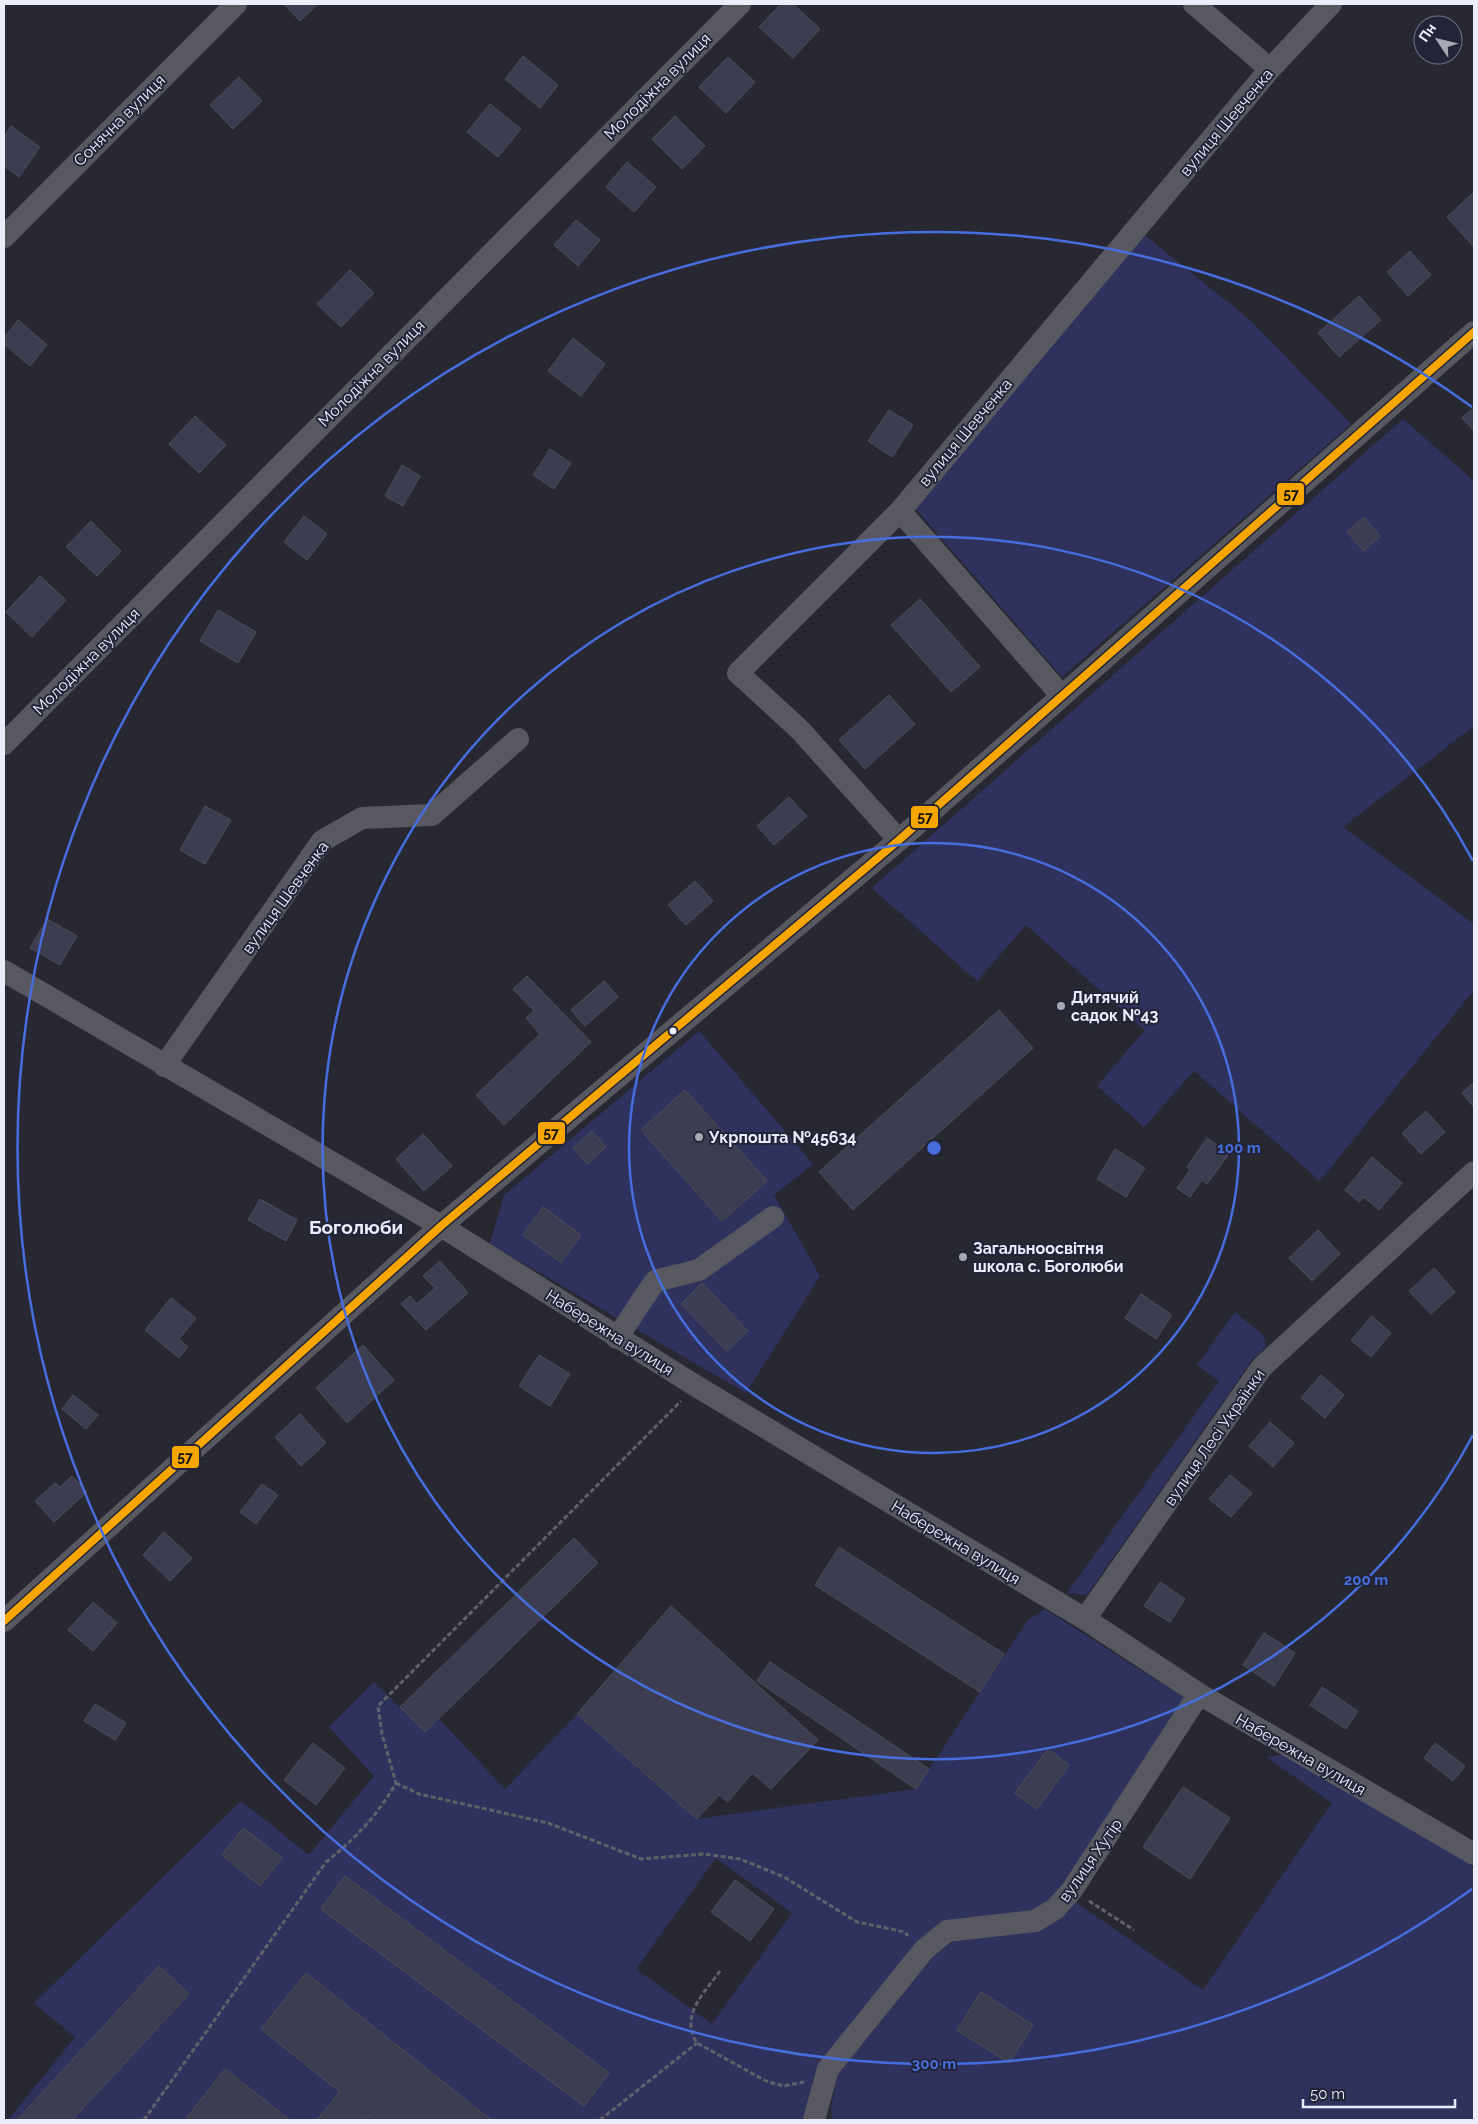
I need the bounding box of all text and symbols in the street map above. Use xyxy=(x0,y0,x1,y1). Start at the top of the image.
north arrow xyxy=(1413,15,1463,65)
text: Пн xyxy=(1415,20,1439,45)
street label: Молодіжна вулиця xyxy=(600,29,715,144)
street label: вулиця Шевченка xyxy=(1176,65,1277,180)
street label: Сонячна вулиця xyxy=(70,71,169,170)
street label: Молодіжна вулиця xyxy=(314,316,429,431)
street label: вулиця Шевченка xyxy=(915,375,1016,490)
line badge: 57 xyxy=(1276,482,1305,506)
text: 57 xyxy=(1283,486,1299,502)
street label: Молодіжна вулиця xyxy=(29,604,144,719)
line badge: 57 xyxy=(910,805,939,829)
text: 57 xyxy=(917,809,933,825)
street label: вулиця Шевченка xyxy=(238,837,333,957)
place label: Дитячий садок №43 xyxy=(1071,988,1159,1025)
marker: Дитячий садок №43 xyxy=(1055,1000,1067,1012)
unlabelled marker xyxy=(668,1026,678,1036)
line badge: 57 xyxy=(537,1121,566,1145)
text: 57 xyxy=(543,1125,559,1141)
place label: Укрпошта №45634 xyxy=(708,1128,857,1147)
marker: Укрпошта №45634 xyxy=(693,1131,705,1143)
centre of rings xyxy=(925,1139,943,1157)
text: 100 m xyxy=(1217,1139,1261,1157)
district label: Боголюби xyxy=(309,1216,403,1238)
place label: Загальноосвітня школа с. Боголюби xyxy=(973,1239,1124,1276)
marker: Загальноосвітня школа с. Боголюби xyxy=(957,1251,969,1263)
street label: Набережна вулиця xyxy=(542,1285,677,1379)
street label: вулиця Лесі Українки xyxy=(1160,1365,1269,1509)
line badge: 57 xyxy=(171,1445,200,1469)
text: 57 xyxy=(177,1449,193,1465)
street label: Набережна вулиця xyxy=(888,1496,1024,1588)
text: 200 m xyxy=(1344,1571,1388,1589)
street label: Набережна вулиця xyxy=(1232,1709,1369,1799)
street label: вулиця Хутір xyxy=(1055,1815,1126,1906)
text: 300 m xyxy=(912,2055,956,2073)
scale bar xyxy=(1303,2076,1456,2108)
text: 50 m xyxy=(1310,2085,1345,2103)

